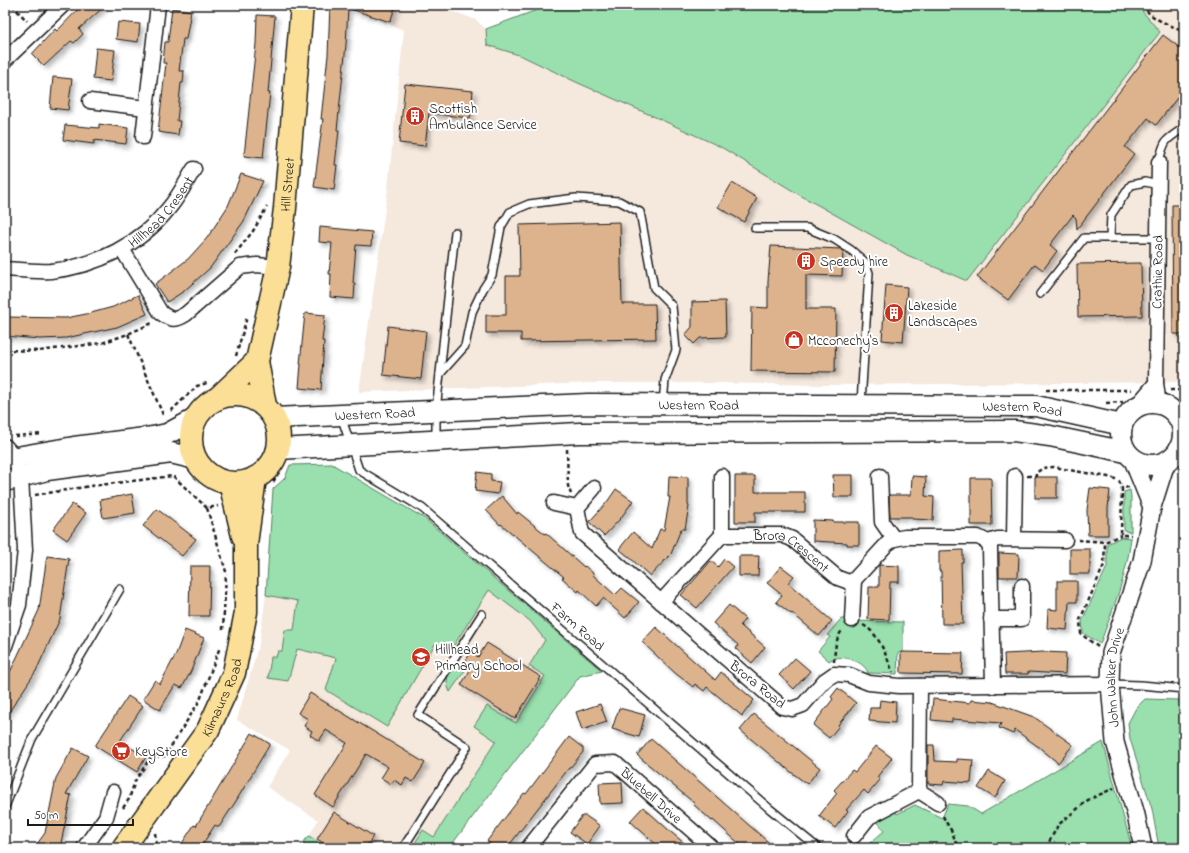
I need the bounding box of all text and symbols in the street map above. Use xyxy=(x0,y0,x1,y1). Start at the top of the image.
place label: Scottish Ambulance Service xyxy=(429,99,537,136)
building icon: Scottish Ambulance Service xyxy=(404,105,426,127)
street label: Hill Street xyxy=(276,156,301,213)
street label: Hillhead Cresent xyxy=(124,172,200,254)
street label: Crathie Road xyxy=(1147,235,1170,309)
building icon: Speedy hire xyxy=(795,250,817,272)
place label: Speedy hire xyxy=(820,252,889,274)
place label: Lakeside Landscapes xyxy=(908,296,977,333)
building icon: Lakeside Landscapes xyxy=(883,302,905,324)
shop icon: Mcconechy's xyxy=(783,329,805,351)
place label: Mcconechy's xyxy=(808,331,879,353)
street label: Western Road xyxy=(658,395,739,417)
street label: Western Road xyxy=(982,396,1064,424)
street label: Western Road xyxy=(334,403,416,427)
street label: Brora Crescent xyxy=(752,525,834,578)
street label: Farm Road xyxy=(545,597,609,657)
street label: John Walker Drive xyxy=(1101,624,1131,728)
place label: Hillhead Primary School xyxy=(435,640,522,678)
school or university icon: Hillhead Primary School xyxy=(410,646,432,668)
street label: Brora Road xyxy=(724,655,790,714)
street label: Kilmaurs Road xyxy=(197,657,249,742)
supermarket icon: KeyStore xyxy=(110,740,132,762)
place label: KeyStore xyxy=(135,742,188,764)
street label: Bluebell Drive xyxy=(614,762,687,830)
scale bar xyxy=(28,801,133,827)
text: 50 m xyxy=(34,807,58,825)

